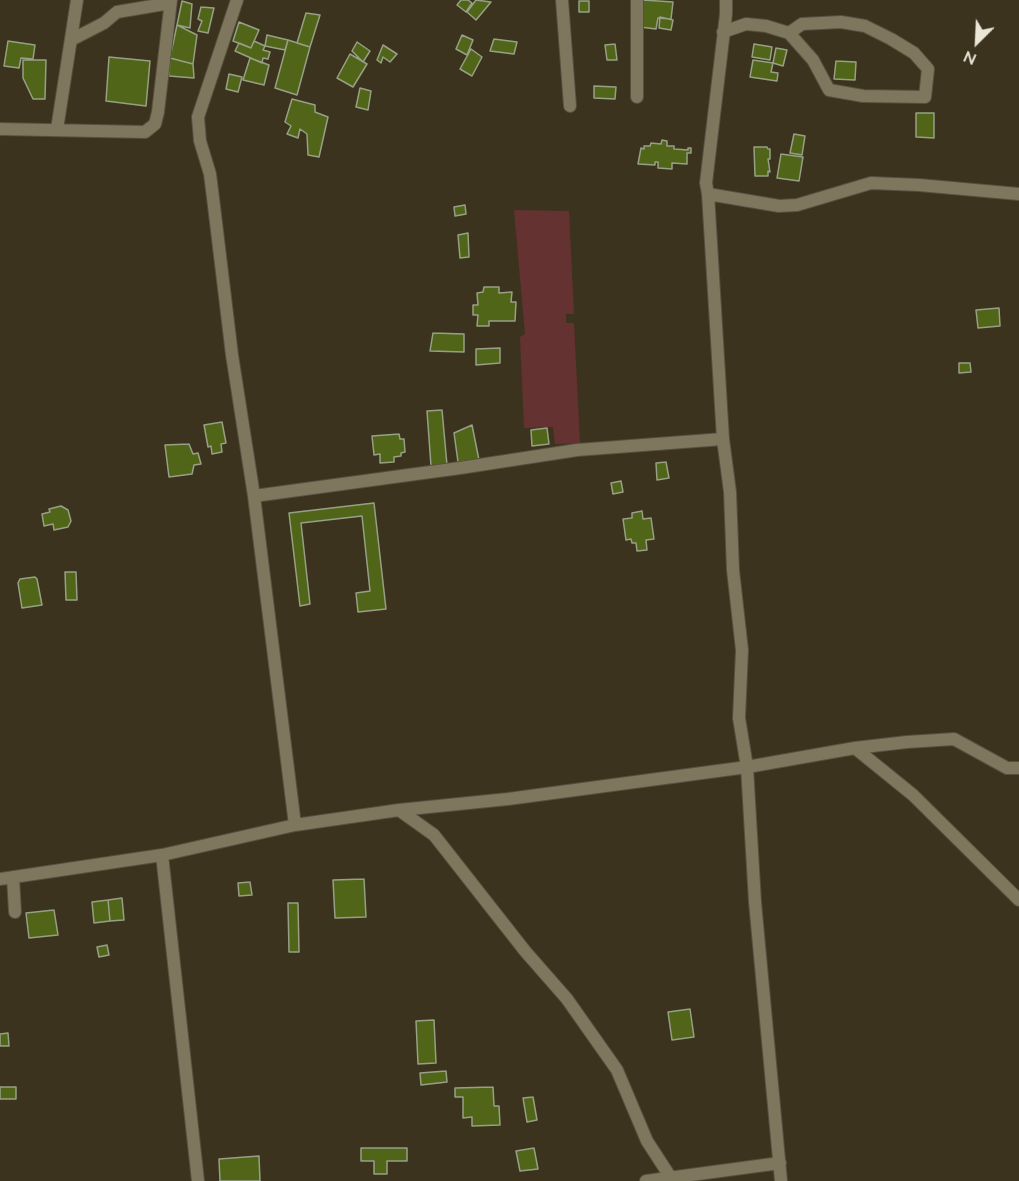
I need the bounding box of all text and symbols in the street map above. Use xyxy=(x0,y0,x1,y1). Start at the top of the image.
north arrow xyxy=(947,12,1007,72)
text: N xyxy=(960,47,979,70)

